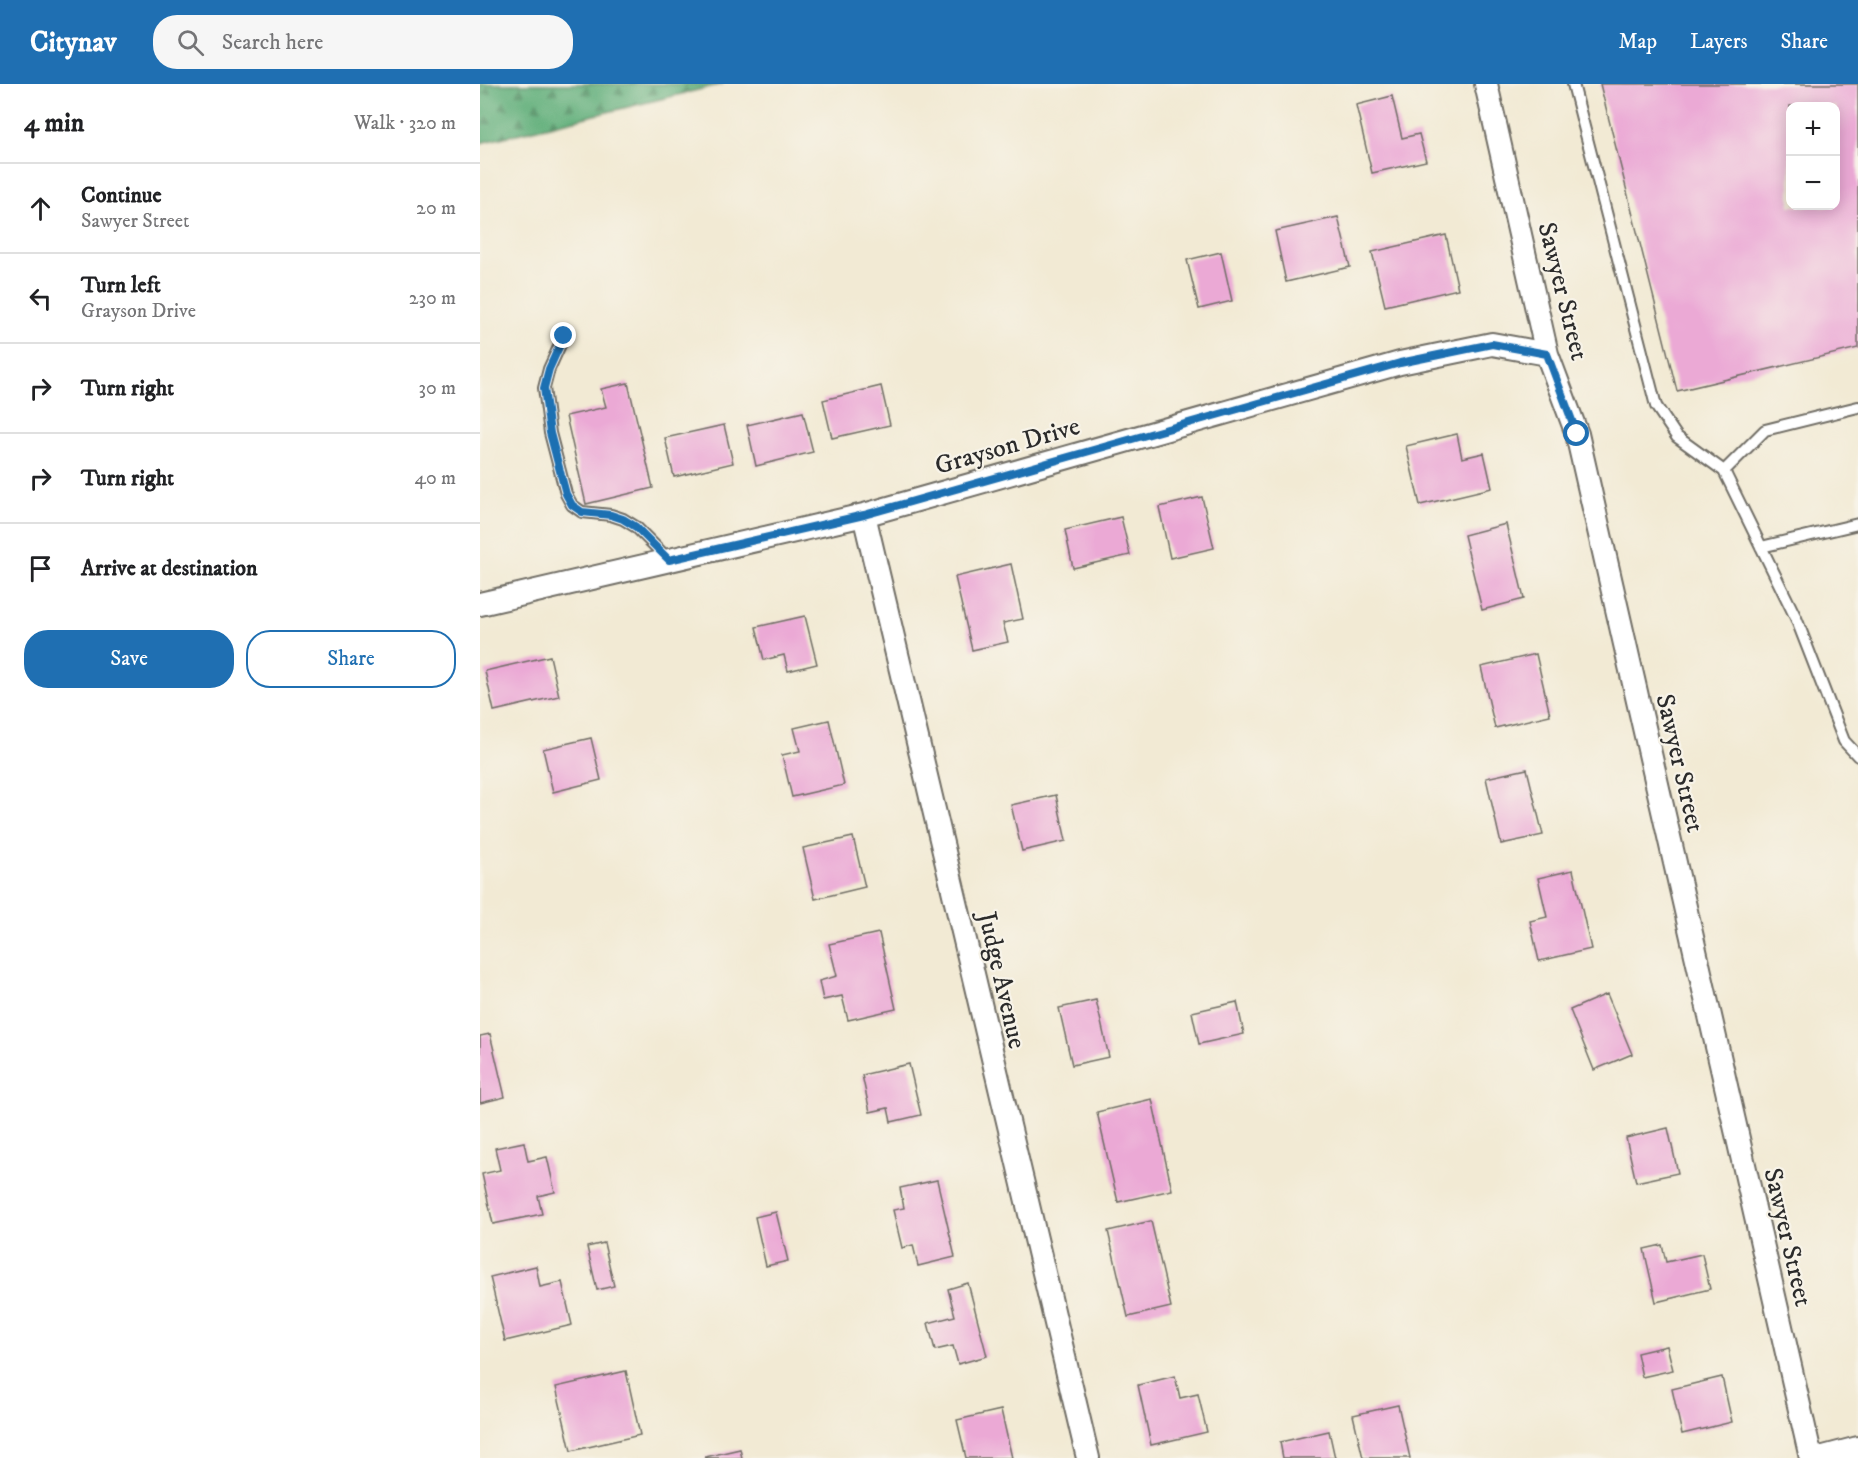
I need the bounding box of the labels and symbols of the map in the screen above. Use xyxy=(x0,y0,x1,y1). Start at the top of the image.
street label: Sawyer Street xyxy=(1529,219,1596,364)
route end xyxy=(550,322,576,348)
street label: Grayson Drive xyxy=(931,410,1084,483)
route start xyxy=(1563,420,1589,446)
street label: Sawyer Street xyxy=(1648,691,1711,836)
street label: Judge Avenue xyxy=(969,907,1033,1052)
street label: Sawyer Street xyxy=(1756,1165,1819,1310)

